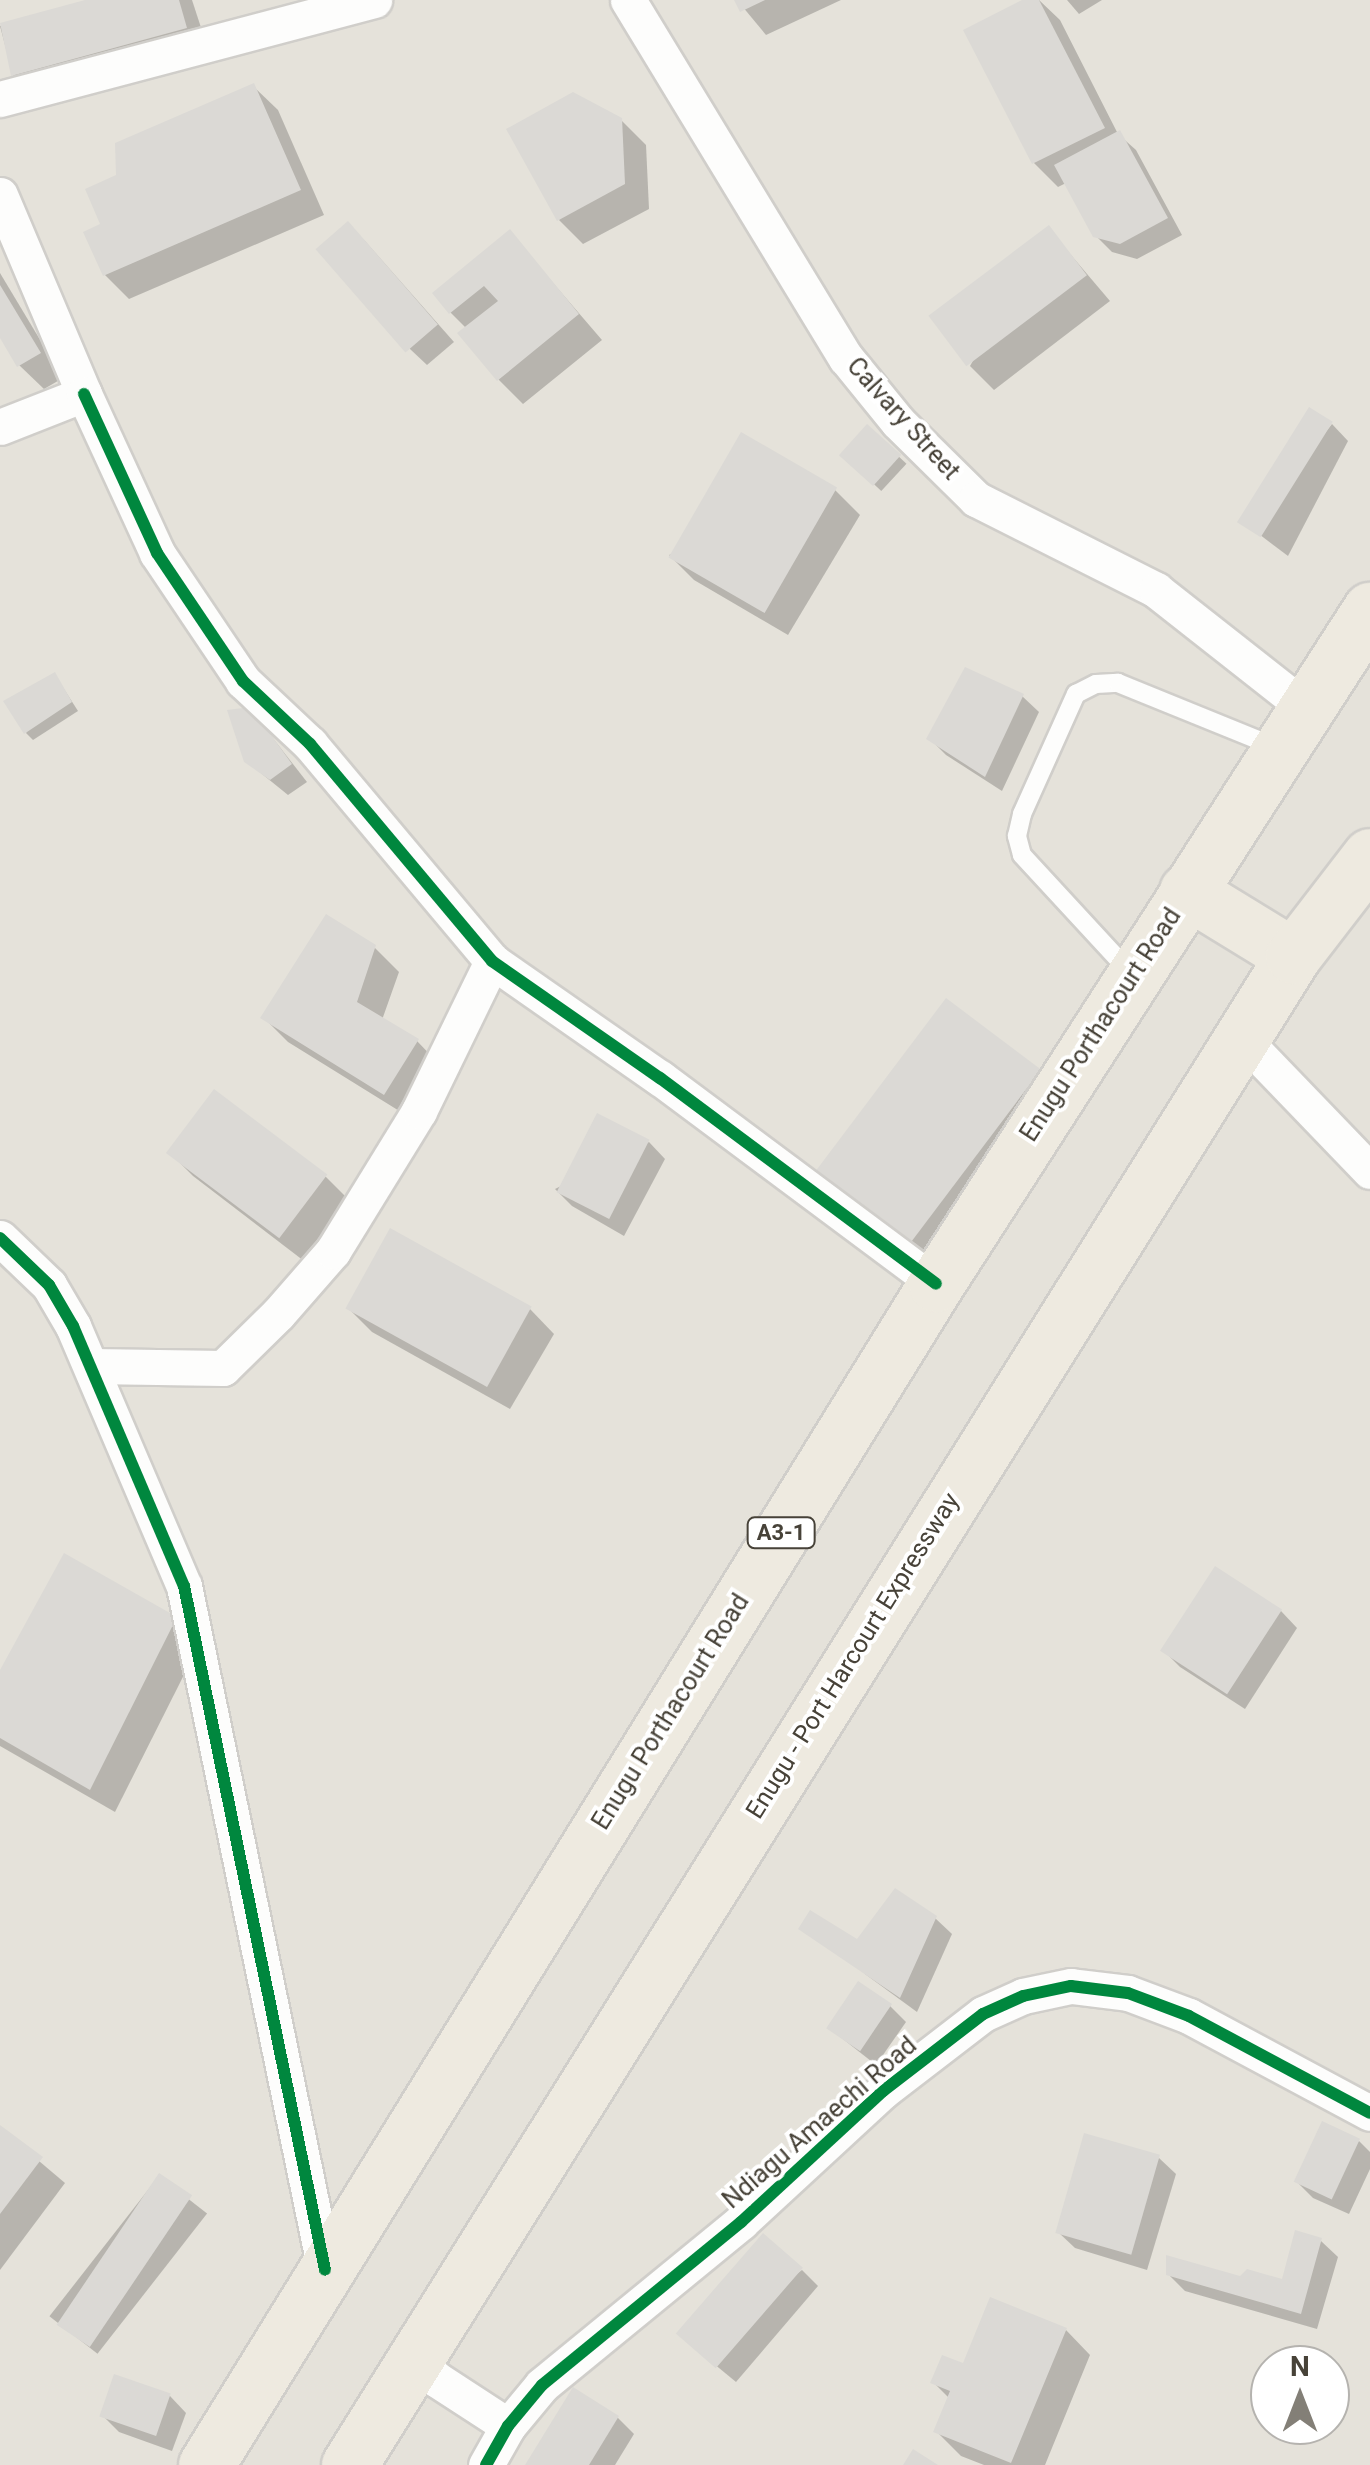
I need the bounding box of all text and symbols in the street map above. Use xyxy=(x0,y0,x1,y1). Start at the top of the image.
street label: Calvary Street xyxy=(840,352,966,486)
street label: Enugu Porthacourt Road xyxy=(1014,903,1188,1147)
street label: Enugu - Port Harcourt Expressway xyxy=(740,1488,966,1824)
road number: A3-1 xyxy=(746,1516,816,1550)
street label: Enugu Porthacourt Road xyxy=(586,1589,756,1835)
street label: Ndiagu Amaechi Road xyxy=(717,2031,923,2215)
north arrow xyxy=(1250,2345,1350,2445)
text: N xyxy=(1290,2350,1310,2383)

